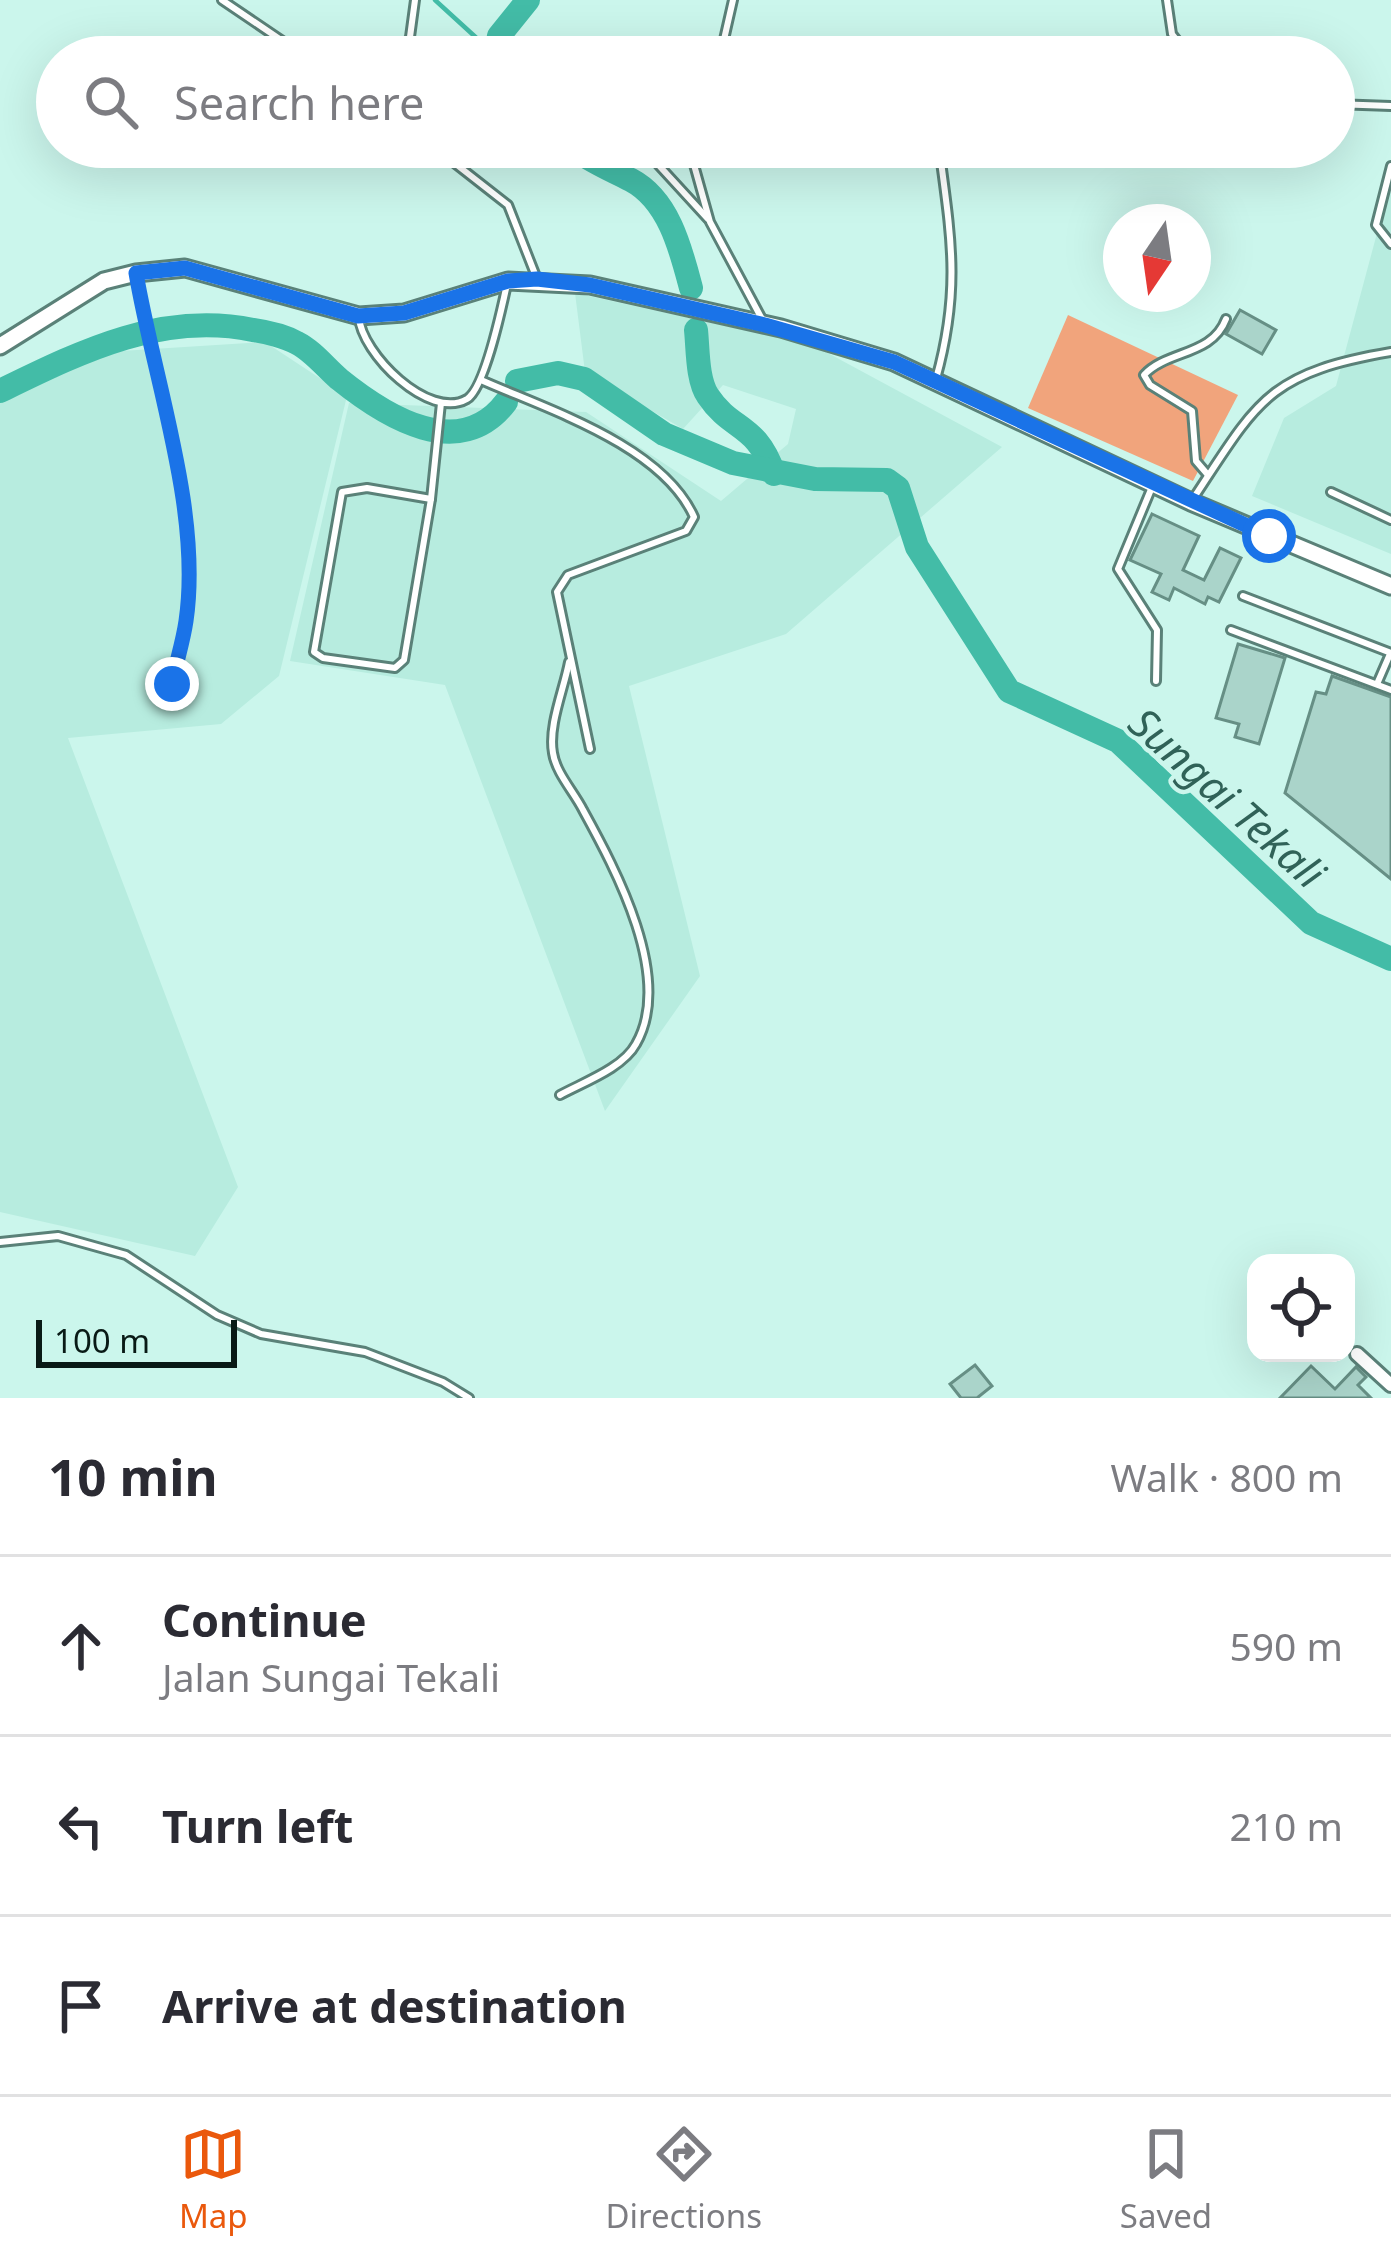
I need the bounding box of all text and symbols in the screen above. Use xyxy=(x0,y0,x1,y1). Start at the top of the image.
search box xyxy=(36,36,1355,168)
icon: search xyxy=(78,69,144,135)
text: Search here xyxy=(174,72,424,133)
north arrow xyxy=(1103,204,1211,312)
route start xyxy=(1242,509,1296,563)
route end xyxy=(145,657,199,711)
water label: Sungai Tekali xyxy=(1118,694,1339,901)
map controls xyxy=(1247,1254,1355,1362)
button: locate xyxy=(1247,1254,1355,1362)
scale bar xyxy=(36,1314,237,1367)
text: 100 m xyxy=(54,1318,150,1363)
text: 10 min xyxy=(48,1441,218,1511)
text: Walk · 800 m xyxy=(1110,1450,1343,1503)
text: Continue xyxy=(162,1589,367,1650)
icon: ahead xyxy=(48,1613,114,1679)
text: 590 m xyxy=(1229,1619,1343,1672)
text: Jalan Sungai Tekali xyxy=(162,1650,500,1703)
icon: left xyxy=(48,1793,114,1859)
text: Turn left xyxy=(162,1795,353,1856)
text: 210 m xyxy=(1229,1799,1343,1852)
icon: arrive xyxy=(48,1973,114,2039)
text: Arrive at destination xyxy=(162,1975,627,2036)
tab: Map xyxy=(179,2121,248,2238)
tab: Directions xyxy=(605,2121,762,2238)
tab: Saved xyxy=(1120,2121,1212,2238)

